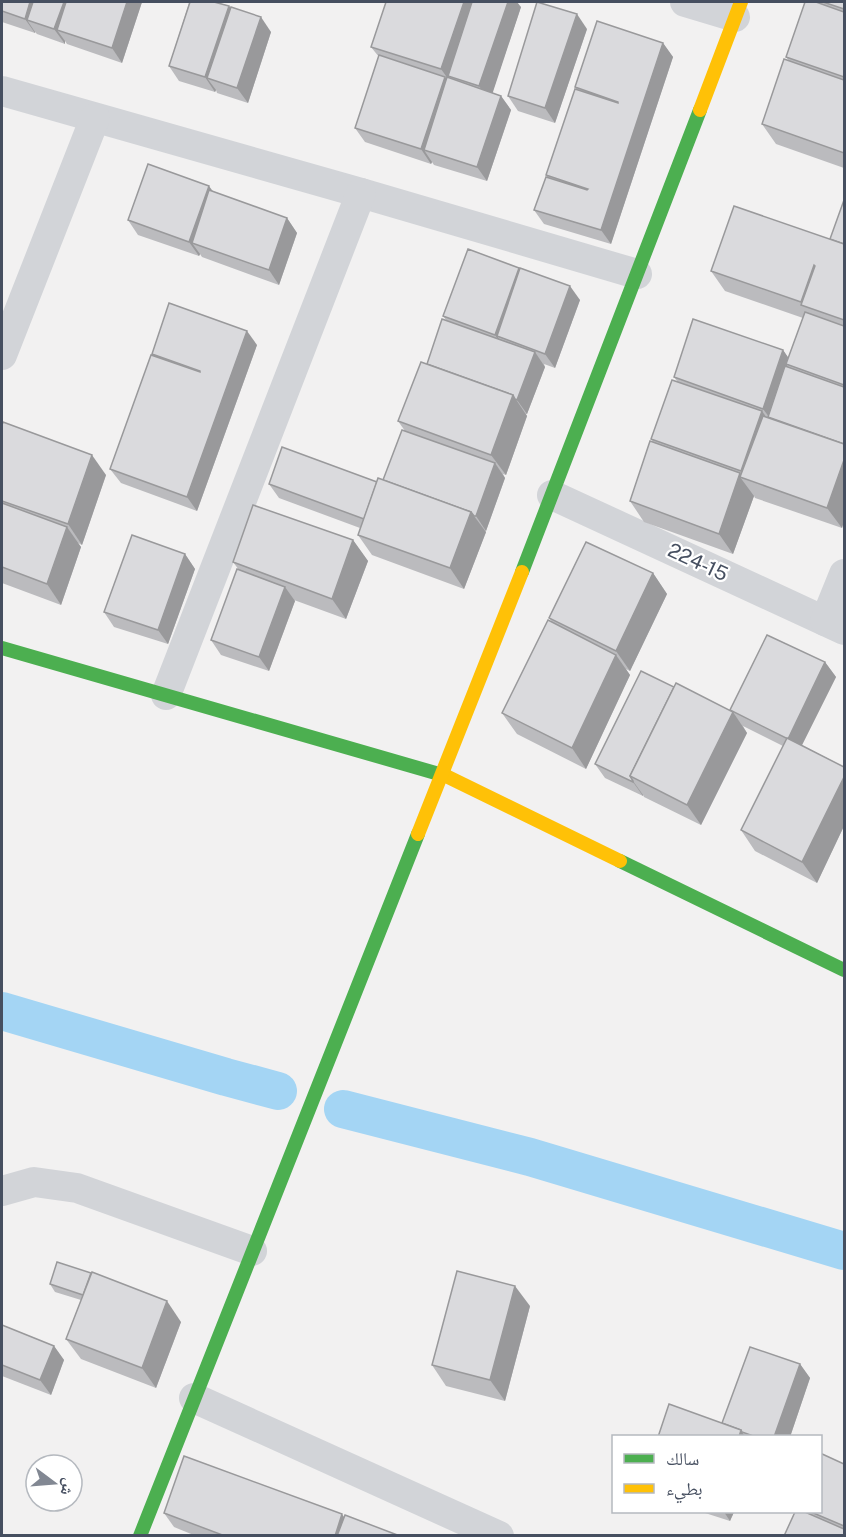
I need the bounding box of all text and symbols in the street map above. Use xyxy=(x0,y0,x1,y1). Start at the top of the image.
street label: 224-15 xyxy=(664,538,732,586)
legend xyxy=(612,1435,822,1513)
text: سالك xyxy=(666,1448,699,1469)
north arrow xyxy=(24,1453,84,1513)
text: ش xyxy=(56,1476,79,1498)
text: بطيء xyxy=(666,1478,703,1504)

